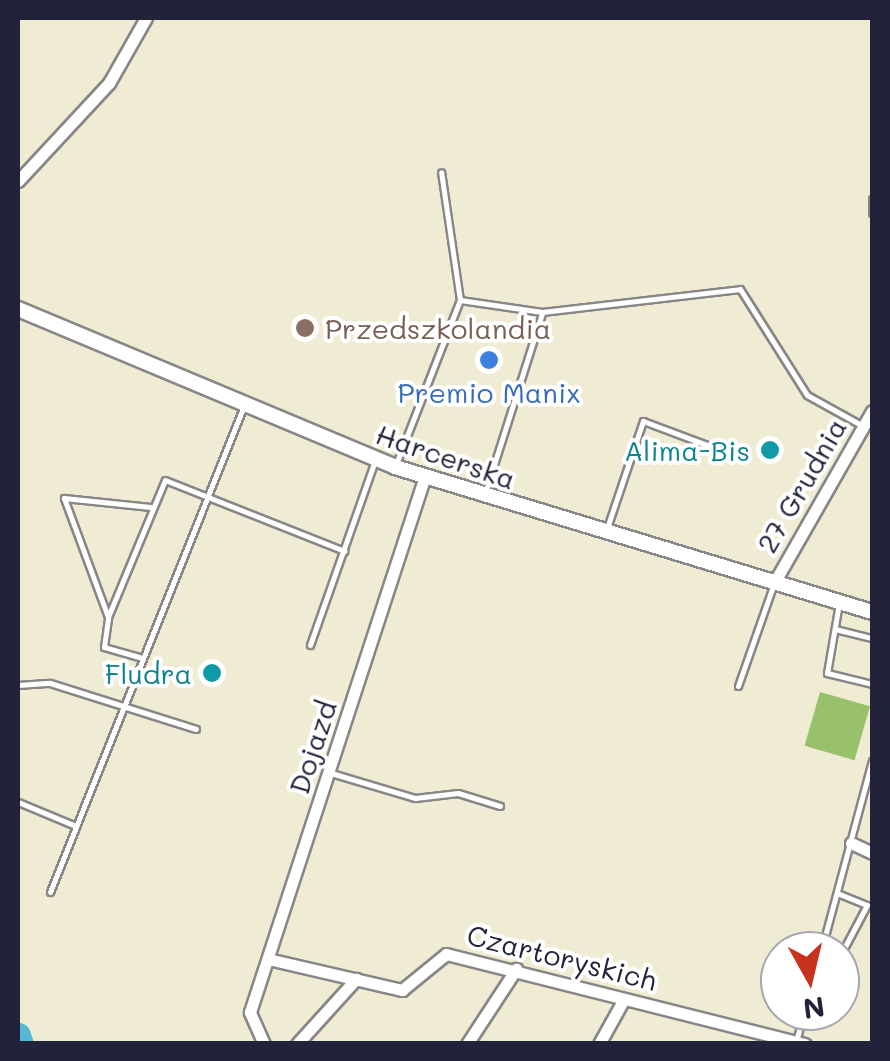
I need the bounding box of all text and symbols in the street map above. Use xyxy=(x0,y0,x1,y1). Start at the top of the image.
place label: Przedszkolandia xyxy=(325,311,551,345)
marker: Przedszkolandia xyxy=(294,317,316,339)
marker: Premio Manix xyxy=(478,349,500,371)
place label: Premio Manix xyxy=(397,375,581,409)
street label: 27 Grudnia xyxy=(749,412,853,558)
street label: Harcerska xyxy=(372,416,520,496)
place label: Alima-Bis xyxy=(624,433,750,467)
marker: Alima-Bis xyxy=(759,439,781,461)
place label: Fludra xyxy=(105,656,192,690)
marker: Fludra xyxy=(201,662,223,684)
street label: Dojazd xyxy=(281,696,343,798)
street label: Czartoryskich xyxy=(464,917,660,997)
north arrow xyxy=(760,931,860,1031)
text: N xyxy=(801,989,827,1028)

